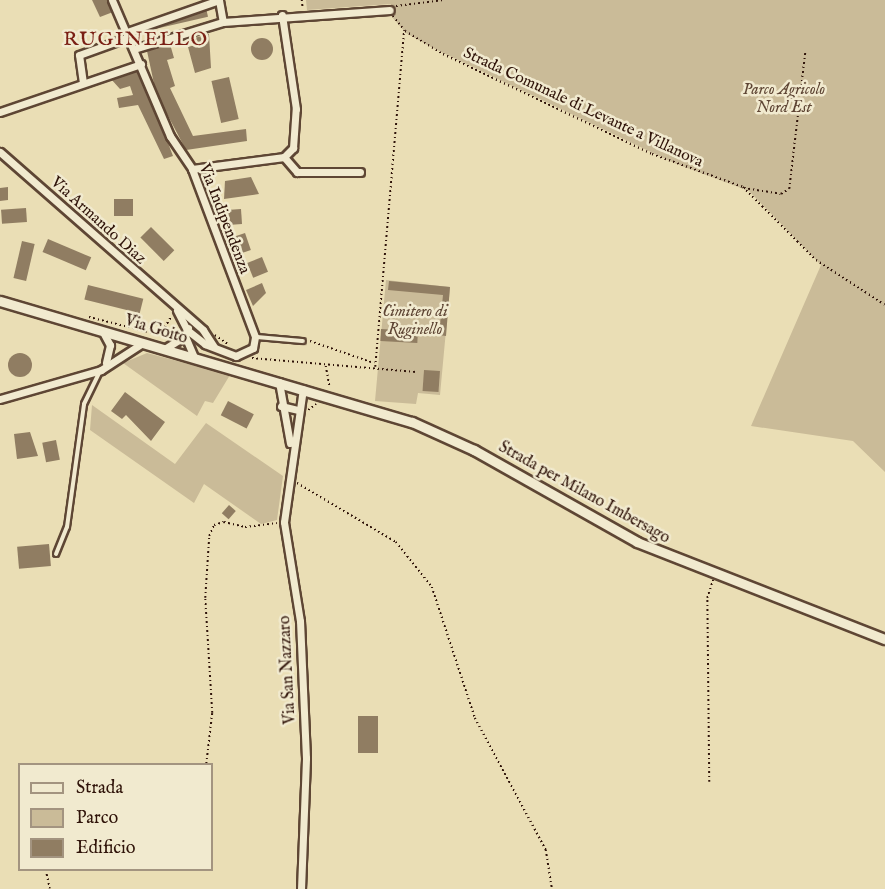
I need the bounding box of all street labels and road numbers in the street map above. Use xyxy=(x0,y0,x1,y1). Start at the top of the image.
street label: Strada Comunale di Levante a Villanova xyxy=(460,44,706,172)
street label: Via Indipendenza xyxy=(194,161,254,277)
street label: Via Armando Diaz xyxy=(46,173,150,269)
street label: Via Goito xyxy=(122,311,190,349)
street label: Strada per Milano Imbersago xyxy=(495,438,673,548)
street label: Via San Nazzaro xyxy=(276,615,300,725)

